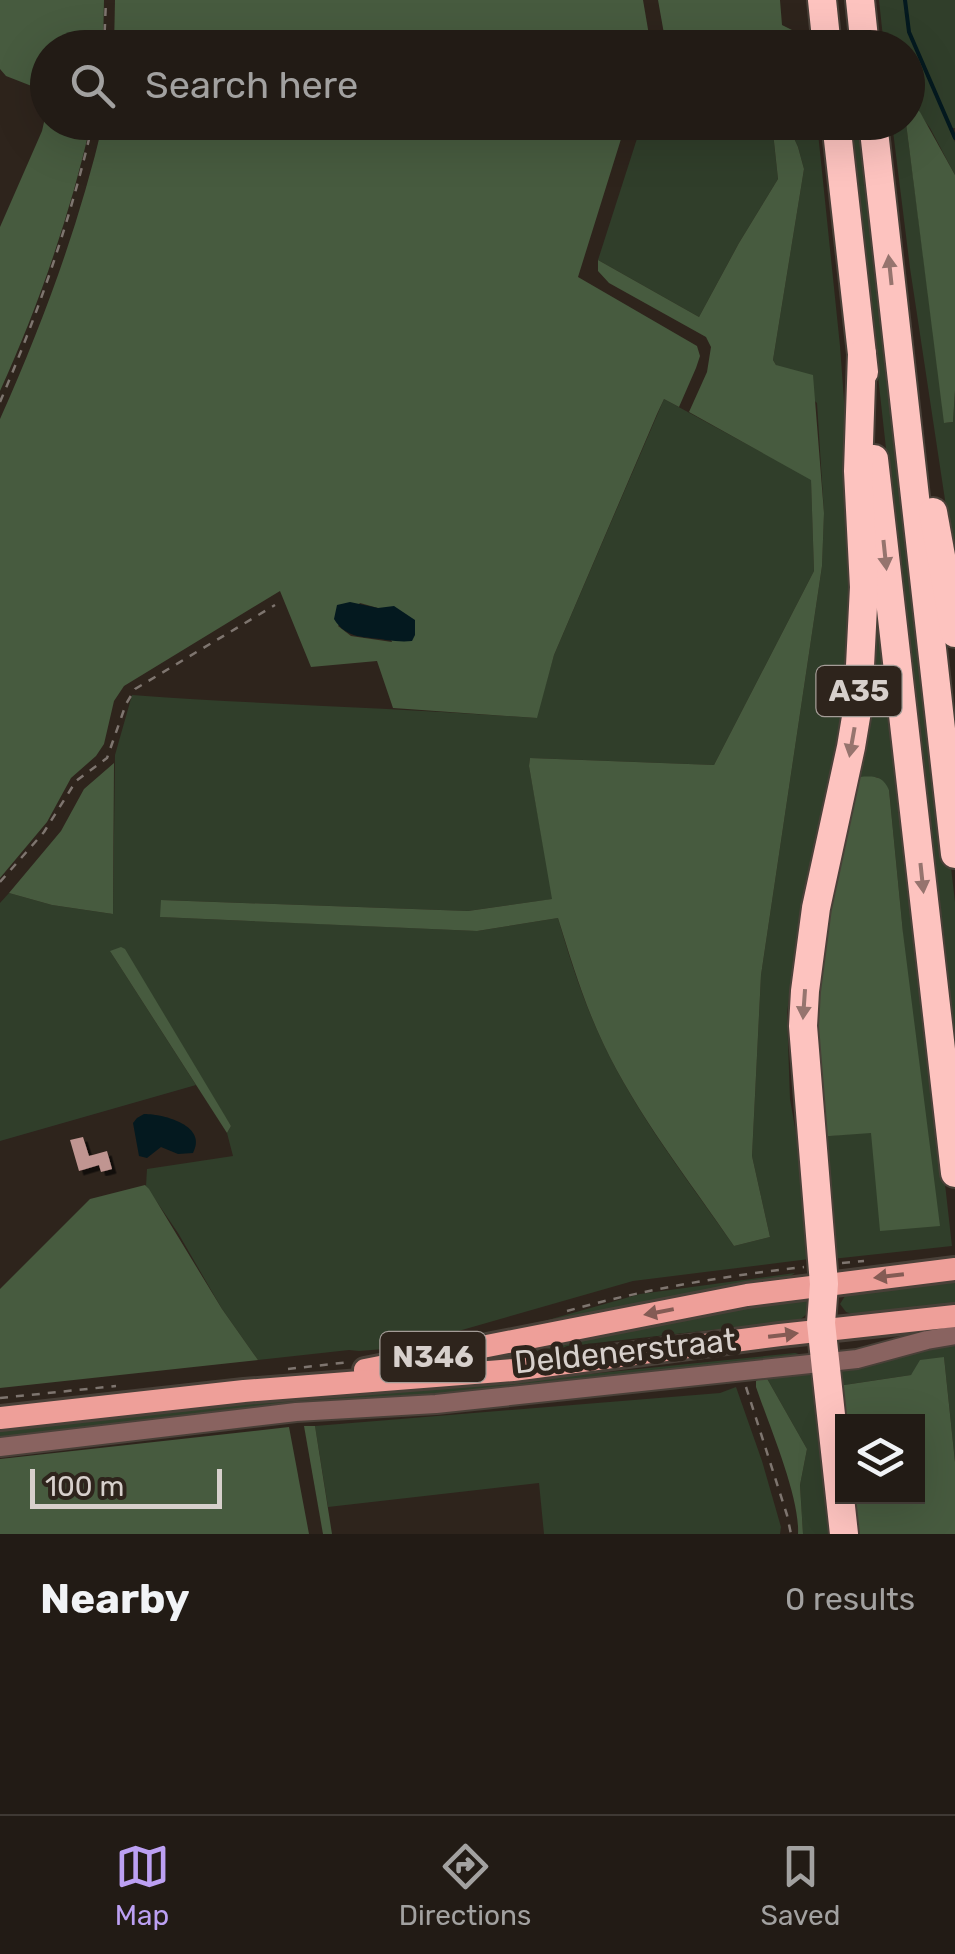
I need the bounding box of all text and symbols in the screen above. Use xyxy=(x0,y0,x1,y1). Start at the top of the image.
search box xyxy=(30,30,925,140)
icon: search xyxy=(65,58,120,113)
text: Search here xyxy=(145,62,358,108)
one-way arrow xyxy=(882,254,898,285)
one-way arrow xyxy=(877,540,893,571)
road number: A35 xyxy=(816,666,902,716)
one-way arrow xyxy=(844,727,859,758)
one-way arrow xyxy=(914,863,930,894)
one-way arrow xyxy=(796,989,812,1021)
one-way arrow xyxy=(873,1268,905,1284)
one-way arrow xyxy=(642,1305,674,1320)
street label: Deldenerstraat xyxy=(512,1320,738,1382)
one-way arrow xyxy=(768,1327,799,1343)
road number: N346 xyxy=(380,1332,486,1382)
map controls xyxy=(835,1414,925,1504)
button: layers xyxy=(835,1414,925,1504)
scale bar xyxy=(30,1464,222,1508)
text: 100 m xyxy=(45,1470,124,1503)
text: Nearby xyxy=(40,1574,190,1624)
text: 0 results xyxy=(785,1580,915,1618)
tab: Map xyxy=(115,1839,170,1932)
tab: Directions xyxy=(399,1839,531,1932)
tab: Saved xyxy=(760,1839,840,1932)

